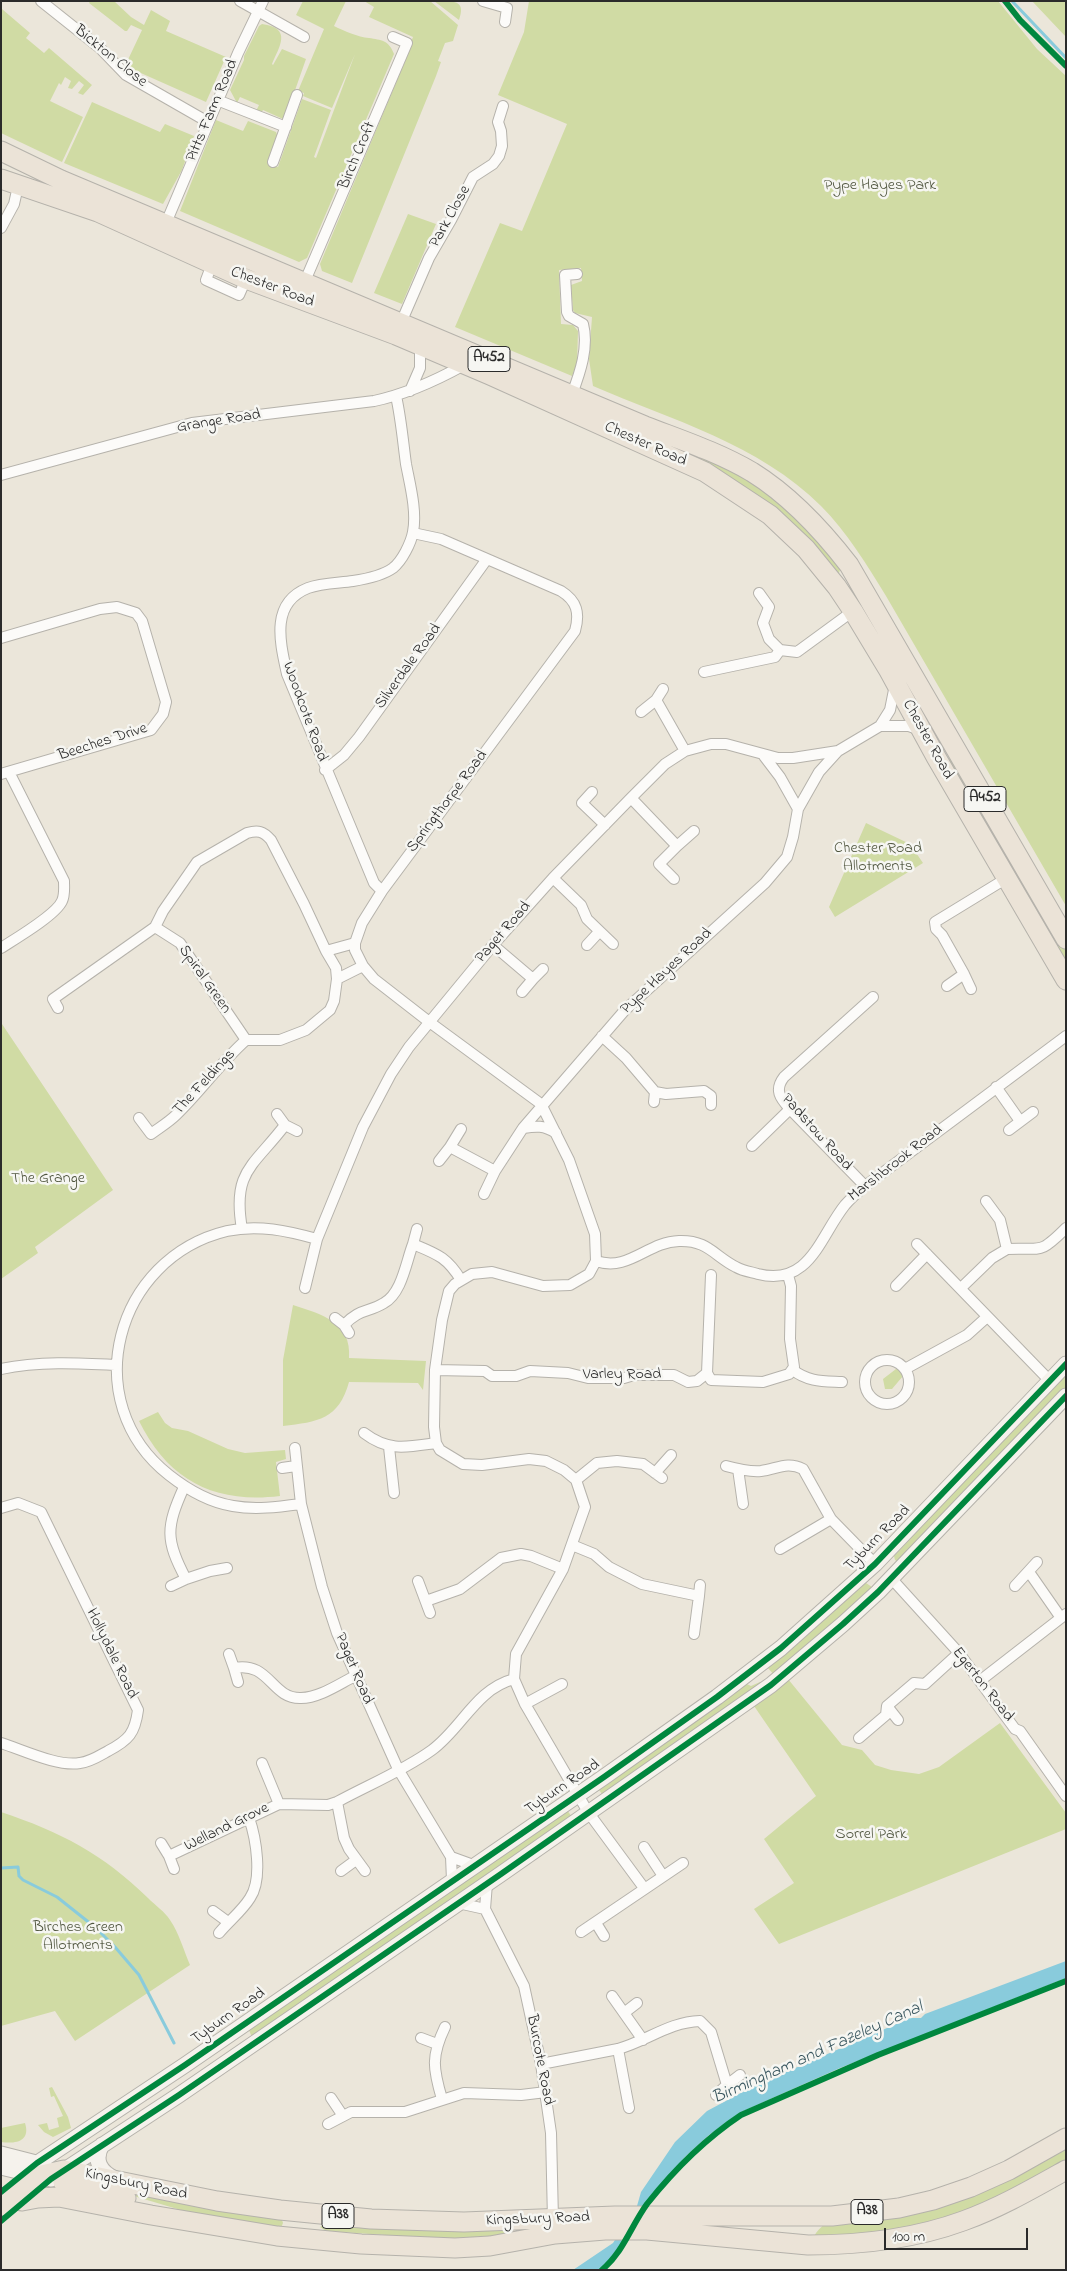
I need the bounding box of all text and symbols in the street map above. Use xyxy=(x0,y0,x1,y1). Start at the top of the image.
street label: Bickton Close xyxy=(70,22,150,92)
street label: Pitts Farm Road xyxy=(183,57,243,165)
street label: Birch Croft xyxy=(335,119,381,193)
park label: Pype Hayes Park xyxy=(824,176,936,196)
street label: Park Close xyxy=(426,183,476,251)
street label: Chester Road xyxy=(227,263,317,313)
road number: A452 xyxy=(468,346,510,372)
street label: Grange Road xyxy=(176,406,262,438)
street label: Chester Road xyxy=(601,418,689,472)
street label: Silverdale Road xyxy=(372,621,446,713)
street label: Woodcote Road xyxy=(277,659,331,765)
street label: Chester Road xyxy=(897,697,957,783)
street label: Beeches Drive xyxy=(56,720,150,766)
street label: Springthorpe Road xyxy=(403,747,493,857)
road number: A452 xyxy=(964,786,1006,812)
park label: Chester Road Allotments xyxy=(834,839,922,877)
street label: Paget Road xyxy=(472,898,536,968)
street label: Pype Hayes Road xyxy=(617,925,717,1019)
street label: Spiral Green xyxy=(173,942,235,1018)
street label: The Feldings xyxy=(170,1046,240,1120)
street label: Padstow Road xyxy=(776,1091,856,1175)
street label: Marshbrook Road xyxy=(845,1121,947,1207)
park label: The Grange xyxy=(11,1169,85,1189)
street label: Varley Road xyxy=(583,1365,661,1385)
street label: Tyburn Road xyxy=(841,1502,915,1576)
street label: Hollydale Road xyxy=(81,1606,141,1702)
street label: Paget Road xyxy=(329,1631,377,1707)
street label: Egerton Road xyxy=(947,1644,1017,1726)
street label: Tyburn Road xyxy=(522,1756,604,1820)
street label: Welland Grove xyxy=(182,1799,272,1857)
park label: Sorrel Park xyxy=(835,1825,907,1845)
park label: Birches Green Allotments xyxy=(33,1918,123,1956)
street label: Tyburn Road xyxy=(188,1984,270,2050)
water label: Birmingham and Fazeley Canal xyxy=(709,1998,927,2110)
street label: Burcote Road xyxy=(521,2013,557,2107)
street label: Kingsbury Road xyxy=(83,2165,189,2205)
road number: A38 xyxy=(851,2200,883,2224)
road number: A38 xyxy=(322,2204,354,2228)
street label: Kingsbury Road xyxy=(486,2209,590,2231)
scale bar xyxy=(887,2218,1031,2250)
text: 100 m xyxy=(892,2226,925,2248)

